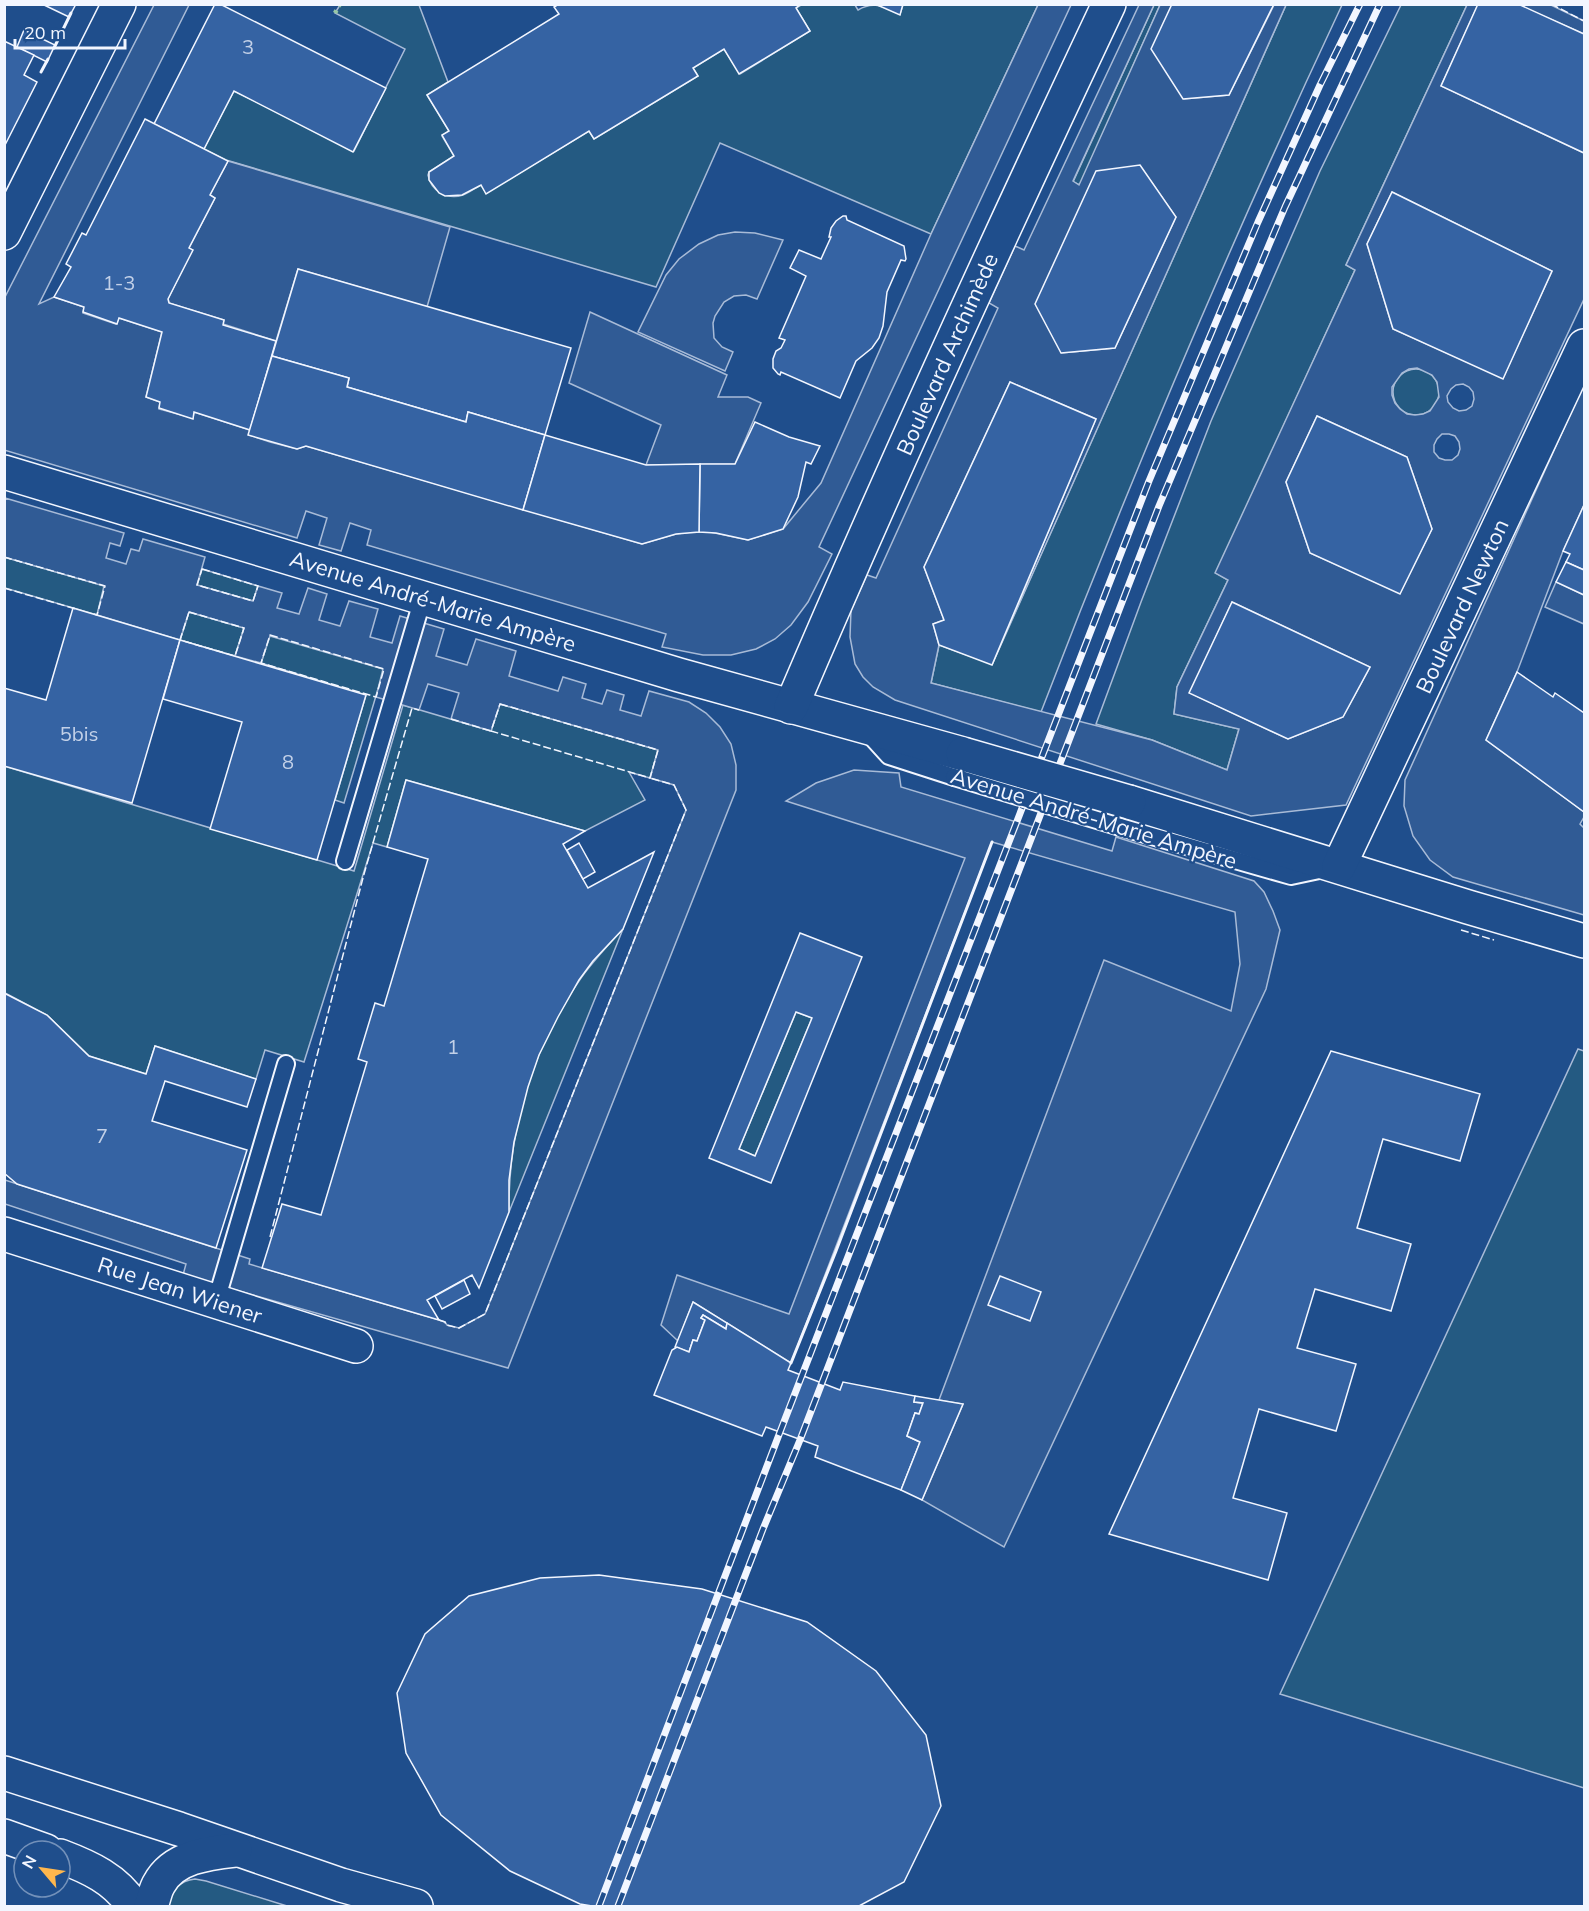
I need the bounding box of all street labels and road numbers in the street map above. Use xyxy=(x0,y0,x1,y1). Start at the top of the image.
street label: Boulevard Archimède xyxy=(890,249,1004,459)
street label: Boulevard Newton xyxy=(1409,514,1515,698)
street label: Avenue André-Marie Ampère xyxy=(287,544,579,658)
street label: Avenue André-Marie Ampère xyxy=(948,761,1240,875)
street label: Rue Jean Wiener xyxy=(94,1250,266,1330)

